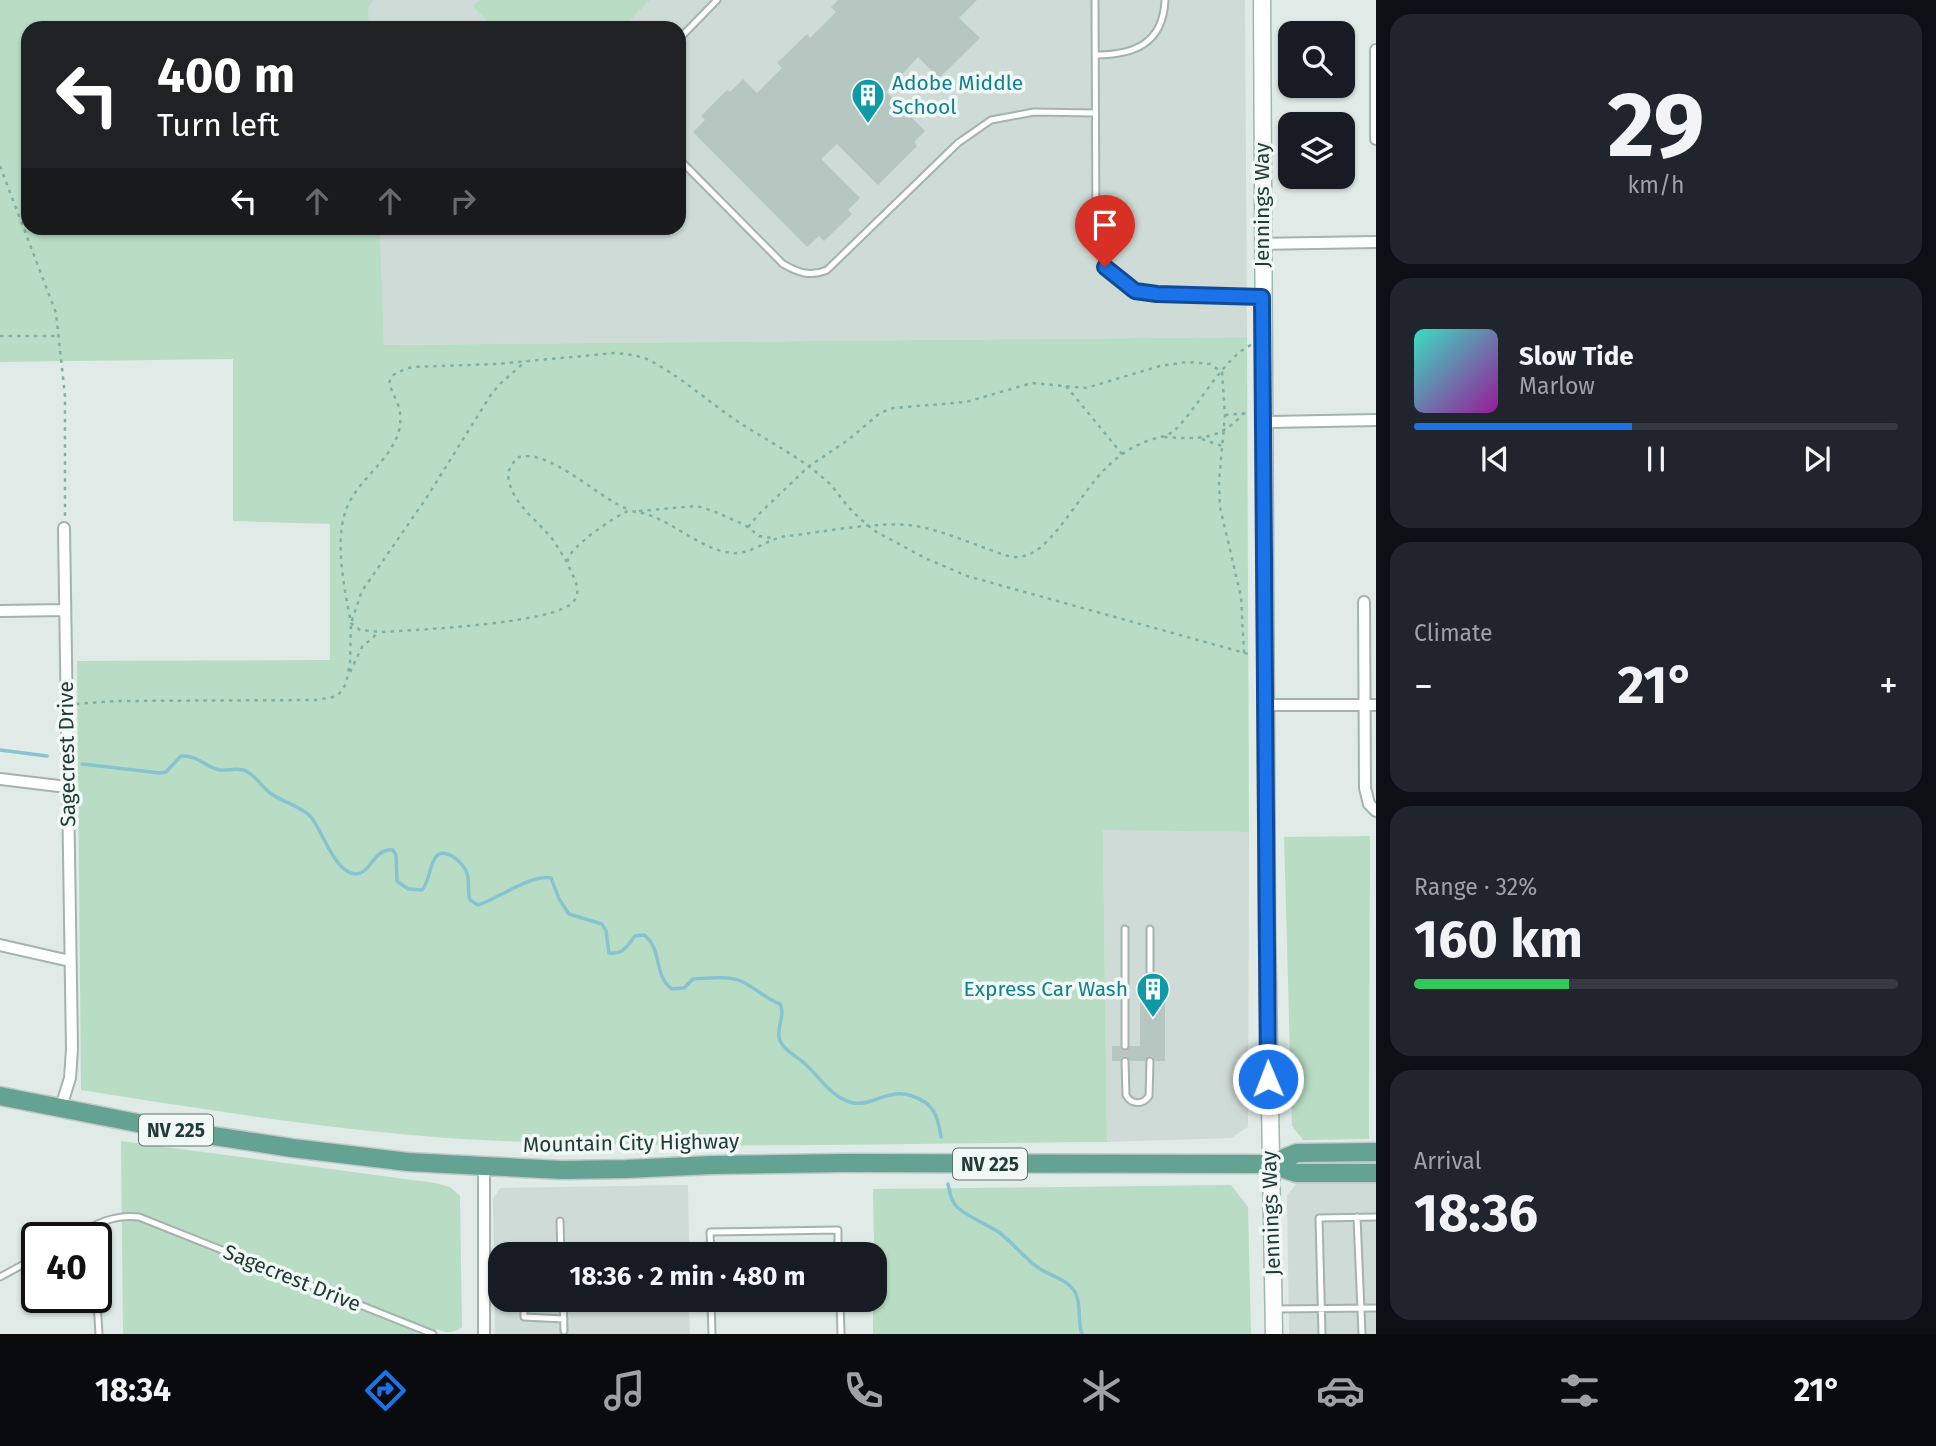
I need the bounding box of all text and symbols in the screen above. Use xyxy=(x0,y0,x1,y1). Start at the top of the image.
map controls xyxy=(1278,21,1355,189)
button: search xyxy=(1278,21,1355,98)
text: 400 m xyxy=(157,46,295,105)
icon: left xyxy=(42,49,133,140)
place label: Adobe Middle School xyxy=(892,70,1023,120)
text: 29 xyxy=(1607,71,1705,180)
building icon: Adobe Middle School xyxy=(849,76,887,125)
text: Turn left xyxy=(157,106,279,144)
button: layers xyxy=(1278,112,1355,189)
street label: Jennings Way xyxy=(1249,142,1275,268)
text: km/h xyxy=(1628,171,1684,199)
icon: left xyxy=(225,182,263,220)
icon: ahead xyxy=(298,182,336,220)
icon: ahead xyxy=(371,182,409,220)
icon: right xyxy=(444,182,482,220)
pin xyxy=(1075,195,1135,267)
icon: arrive xyxy=(1086,206,1124,244)
text: Slow Tide xyxy=(1519,341,1634,372)
text: Marlow xyxy=(1519,372,1595,400)
icon: previous xyxy=(1476,440,1514,478)
icon: pause xyxy=(1637,440,1675,478)
icon: next xyxy=(1798,440,1836,478)
text: Climate xyxy=(1414,619,1493,647)
text: 21° xyxy=(1618,654,1695,717)
text: − xyxy=(1414,663,1433,709)
text: + xyxy=(1879,663,1898,709)
street label: Sagecrest Drive xyxy=(53,681,81,827)
text: Range · 32% xyxy=(1414,873,1537,901)
text: 160 km xyxy=(1414,908,1583,971)
building icon: Express Car Wash xyxy=(1134,970,1172,1019)
place label: Express Car Wash xyxy=(964,976,1128,1002)
position arrow xyxy=(1231,1042,1305,1116)
road number: NV 225 xyxy=(139,1114,213,1146)
street label: Mountain City Highway xyxy=(523,1128,740,1158)
text: Arrival xyxy=(1414,1147,1481,1175)
road number: NV 225 xyxy=(953,1148,1027,1180)
street label: Jennings Way xyxy=(1256,1149,1286,1276)
text: 18:36 xyxy=(1414,1182,1538,1245)
speed limit sign: 40 xyxy=(21,1222,112,1313)
street label: Sagecrest Drive xyxy=(220,1239,364,1317)
text: 18:36 · 2 min · 480 m xyxy=(569,1261,806,1292)
icon: directions xyxy=(361,1366,410,1415)
icon: music xyxy=(600,1366,649,1415)
icon: phone xyxy=(839,1366,888,1415)
icon: climate xyxy=(1077,1366,1126,1415)
icon: car xyxy=(1316,1366,1365,1415)
icon: filters xyxy=(1555,1366,1604,1415)
text: 18:34 xyxy=(95,1371,171,1409)
text: 21° xyxy=(1794,1371,1841,1409)

